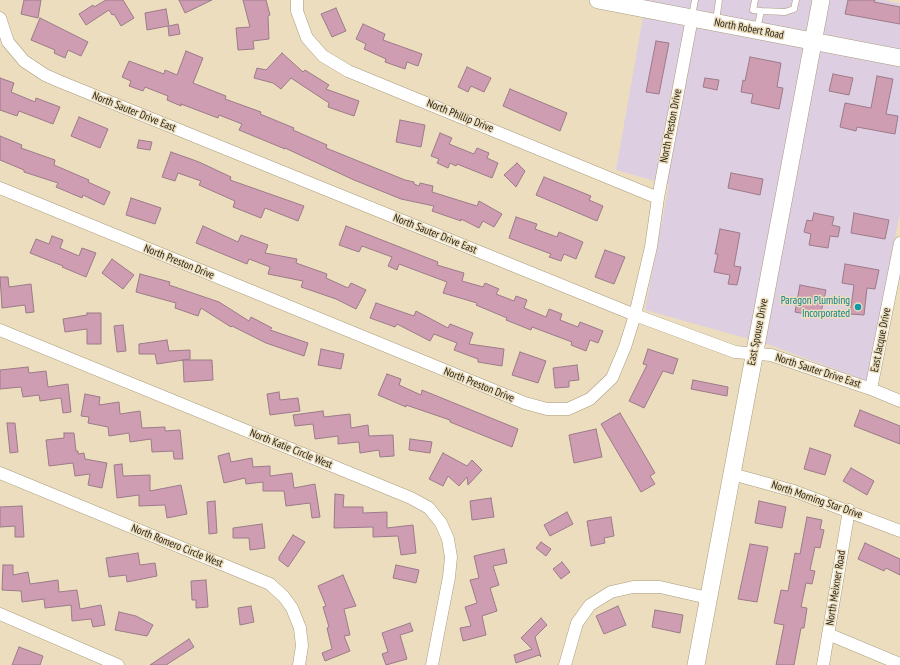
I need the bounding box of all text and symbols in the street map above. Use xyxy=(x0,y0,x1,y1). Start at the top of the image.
street label: North Robert Road xyxy=(713,16,785,42)
street label: North Preston Drive xyxy=(657,88,685,164)
street label: North Sauter Drive East xyxy=(90,89,178,135)
street label: North Phillip Drive xyxy=(425,97,495,135)
street label: North Sauter Drive East xyxy=(391,211,479,257)
street label: North Preston Drive xyxy=(142,242,216,282)
place label: Paragon Plumbing Incorporated xyxy=(781,294,850,320)
street label: East Spouse Drive xyxy=(745,297,771,367)
marker: Paragon Plumbing Incorporated xyxy=(853,302,863,312)
street label: East Jacque Drive xyxy=(868,307,894,373)
street label: North Sauter Drive East xyxy=(774,351,862,391)
street label: North Preston Drive xyxy=(442,365,516,405)
street label: North Katie Circle West xyxy=(248,426,334,472)
street label: North Morning Star Drive xyxy=(770,478,864,522)
street label: North Romero Circle West xyxy=(129,522,225,570)
street label: North Meixner Road xyxy=(824,549,848,627)

